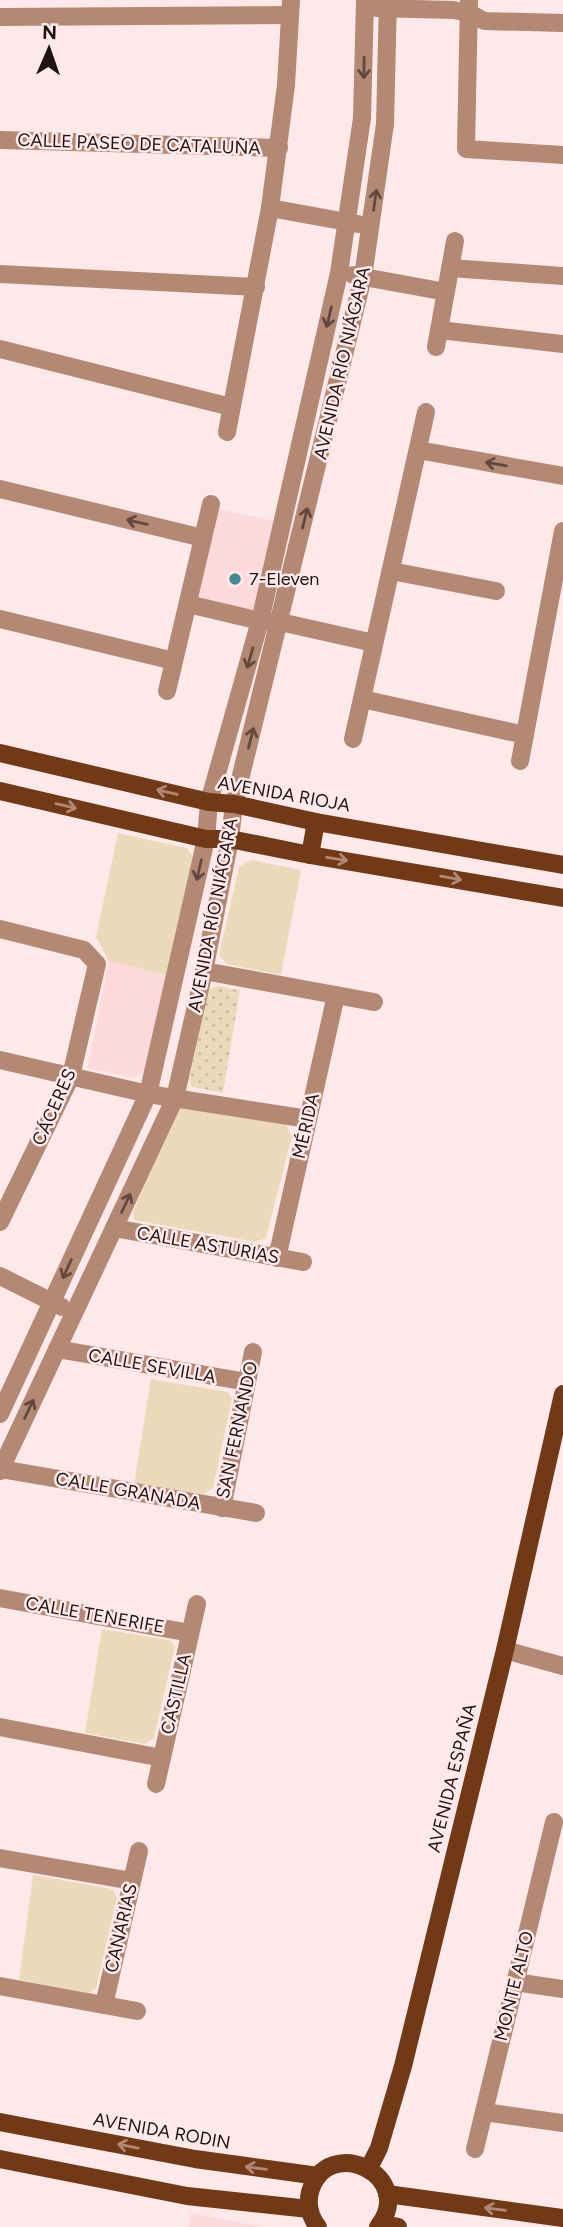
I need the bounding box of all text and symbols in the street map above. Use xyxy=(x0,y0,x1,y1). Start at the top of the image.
north arrow xyxy=(14,14,84,84)
text: N xyxy=(42,21,57,44)
one-way arrow xyxy=(357,56,370,79)
street label: CALLE PASEO DE CATALUÑA xyxy=(17,129,261,159)
one-way arrow xyxy=(369,189,382,212)
street label: AVENIDA RÍO NIÁGARA xyxy=(309,264,375,462)
one-way arrow xyxy=(322,305,335,328)
one-way arrow xyxy=(485,457,508,470)
one-way arrow xyxy=(300,507,313,529)
one-way arrow xyxy=(126,515,149,528)
place label: 7-Eleven xyxy=(249,568,319,590)
marker: 7-Eleven xyxy=(227,571,243,587)
one-way arrow xyxy=(243,646,256,669)
one-way arrow xyxy=(245,727,258,749)
street label: AVENIDA RIOJA xyxy=(216,772,352,816)
one-way arrow xyxy=(156,785,179,798)
one-way arrow xyxy=(55,800,77,813)
street label: AVENIDA RÍO NIÁGARA xyxy=(183,816,243,1014)
one-way arrow xyxy=(325,853,348,866)
one-way arrow xyxy=(192,858,205,881)
one-way arrow xyxy=(439,872,462,885)
street label: CÁCERES xyxy=(27,1065,81,1149)
street label: MÉRIDA xyxy=(288,1091,324,1161)
one-way arrow xyxy=(119,1193,133,1214)
street label: CALLE ASTURIAS xyxy=(135,1222,281,1268)
one-way arrow xyxy=(60,1258,73,1280)
street label: CALLE SEVILLA xyxy=(87,1344,217,1388)
street label: SAN FERNANDO xyxy=(212,1359,262,1501)
one-way arrow xyxy=(23,1399,36,1420)
street label: CALLE GRANADA xyxy=(54,1467,202,1515)
street label: CALLE TENERIFE xyxy=(24,1592,166,1638)
street label: CASTILLA xyxy=(156,1652,196,1736)
street label: AVENIDA ESPAÑA xyxy=(423,1701,481,1855)
street label: CANARIAS xyxy=(100,1881,142,1975)
street label: MONTE ALTO xyxy=(490,1929,538,2043)
street label: AVENIDA RODIN xyxy=(92,2108,232,2154)
one-way arrow xyxy=(117,2139,140,2153)
one-way arrow xyxy=(245,2161,268,2174)
one-way arrow xyxy=(485,2202,507,2215)

